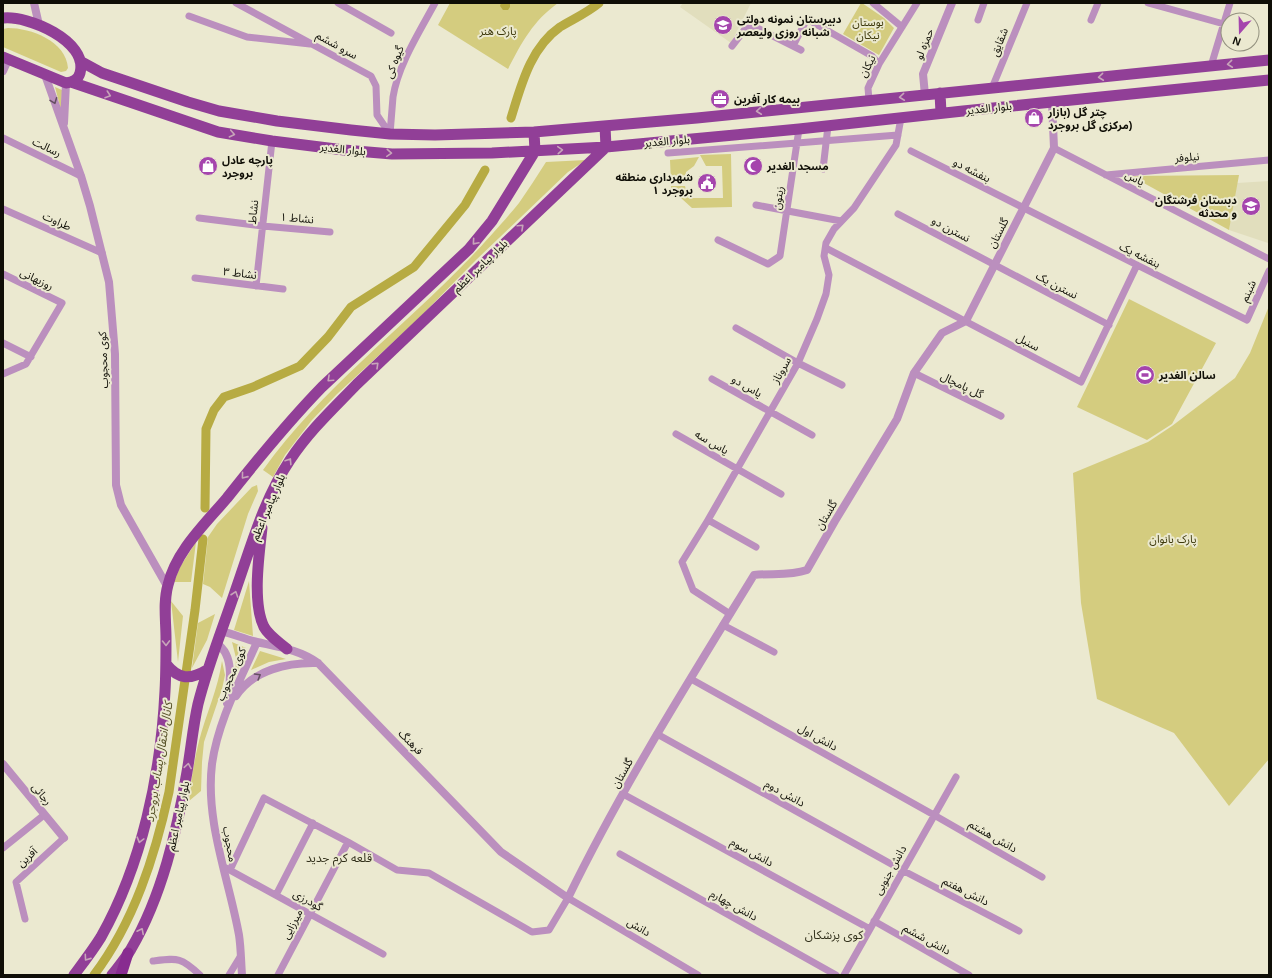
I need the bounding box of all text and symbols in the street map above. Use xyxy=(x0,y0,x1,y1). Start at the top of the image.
north arrow xyxy=(1220,12,1260,52)
place label: دبیرستان نمونه دولتی شبانه روزی ولیعصر xyxy=(736,13,842,39)
school or university icon: دبیرستان نمونه دولتی شبانه روزی ولیعصر xyxy=(712,14,734,36)
park label: بوستان نیکان xyxy=(852,16,884,42)
park label: پارک هنر xyxy=(478,25,517,39)
street label: حمزه لو xyxy=(912,26,937,62)
street label: شقایق xyxy=(988,26,1011,58)
street label: سرو ششم xyxy=(313,29,360,64)
text: N xyxy=(1231,34,1242,48)
street label: گیوه کی xyxy=(382,44,407,80)
street label: نیکان xyxy=(856,53,879,80)
one-way arrow xyxy=(1227,59,1233,68)
one-way arrow xyxy=(1098,73,1104,82)
office icon: بیمه کار آفرین xyxy=(709,88,731,110)
one-way arrow xyxy=(104,90,111,99)
one-way arrow xyxy=(899,92,905,101)
place label: بیمه کار آفرین xyxy=(734,93,800,106)
one-way arrow xyxy=(50,97,58,104)
street label: بلوار الغدیر xyxy=(965,100,1013,118)
one-way arrow xyxy=(756,106,762,115)
place label: چتر گل (بازار مرکزی گل بروجرد) xyxy=(1047,106,1133,132)
shop icon: چتر گل (بازار مرکزی گل بروجرد) xyxy=(1023,107,1045,129)
one-way arrow xyxy=(229,130,235,138)
street label: بلوار الغدیر xyxy=(643,133,690,150)
street label: رسالت xyxy=(30,135,63,160)
street label: بلوار الغدیر xyxy=(318,141,366,158)
one-way arrow xyxy=(557,145,563,154)
one-way arrow xyxy=(385,149,392,158)
street label: نیلوفر xyxy=(1173,150,1200,165)
place label: پارچه عادل بروجرد xyxy=(222,154,273,180)
shop icon: پارچه عادل بروجرد xyxy=(197,155,219,177)
mosque icon: مسجد الغدیر xyxy=(742,155,764,177)
street label: بنفشه دو xyxy=(951,156,993,185)
place label: مسجد الغدیر xyxy=(766,160,829,173)
street label: یاس xyxy=(1123,168,1147,189)
place label: شهرداری منطقه ۱ بروجرد xyxy=(615,171,693,197)
public building icon: شهرداری منطقه ۱ بروجرد xyxy=(696,172,718,194)
street label: زیتون xyxy=(770,185,787,211)
place label: دبستان فرشتگان و محدثه xyxy=(1155,194,1237,220)
school or university icon: دبستان فرشتگان و محدثه xyxy=(1240,195,1262,217)
street label: نشاط xyxy=(246,199,260,225)
street label: طراوت xyxy=(40,209,73,233)
street label: نشاط ۱ xyxy=(280,211,314,225)
street label: نسترن دو xyxy=(929,214,972,245)
street label: گلستان xyxy=(985,216,1012,250)
one-way arrow xyxy=(516,224,524,232)
street label: بلوار پیامبر اعظم xyxy=(450,237,512,297)
one-way arrow xyxy=(473,237,480,244)
street label: بنفشه یک xyxy=(1117,240,1162,271)
street label: نشاط ۳ xyxy=(223,265,257,281)
street label: روزبهانی xyxy=(18,266,56,293)
street label: نسترن یک xyxy=(1034,269,1080,302)
street label: شبنم xyxy=(1238,278,1261,305)
street label: کوی محجوب xyxy=(96,331,111,389)
street label: سنبل xyxy=(1014,331,1042,354)
street label: سروناز xyxy=(768,354,794,387)
one-way arrow xyxy=(372,363,379,370)
sports icon: سالن الغدیر xyxy=(1134,364,1156,386)
place label: سالن الغدیر xyxy=(1158,369,1216,382)
street label: گل پامچال xyxy=(938,370,986,402)
street label: یاس دو xyxy=(729,373,764,400)
one-way arrow xyxy=(327,375,335,382)
street label: یاس سه xyxy=(693,428,731,457)
one-way arrow xyxy=(284,458,292,465)
one-way arrow xyxy=(241,472,248,479)
street label: بلوار پیامبر اعظم xyxy=(249,472,290,543)
street label: گلستان xyxy=(813,498,840,532)
park label: پارک بانوان xyxy=(1149,533,1197,547)
one-way arrow xyxy=(230,591,238,598)
one-way arrow xyxy=(162,640,170,646)
street label: کوی محجوب xyxy=(214,645,249,703)
one-way arrow xyxy=(254,674,261,681)
water label: کانال انتقال پساب بروجرد xyxy=(143,699,177,823)
street label: دانش اول xyxy=(796,721,840,754)
street label: فرهنگ xyxy=(396,727,426,758)
street label: گلستان xyxy=(609,756,636,790)
one-way arrow xyxy=(183,763,192,769)
street label: دانش دوم xyxy=(762,777,807,810)
street label: بلوار پیامبر اعظم xyxy=(165,780,194,853)
street label: رجائی xyxy=(29,781,54,808)
street label: دانش هشتم xyxy=(965,817,1019,857)
street label: محجوب xyxy=(220,825,239,863)
street label: دانش سوم xyxy=(728,835,775,870)
one-way arrow xyxy=(136,837,144,843)
street label: دانش جنوبی xyxy=(872,843,909,897)
street label: آفرین xyxy=(15,844,41,870)
district label: قلعه کرم جدید xyxy=(306,851,372,867)
street label: دانش هفتم xyxy=(940,874,991,910)
street label: گودرزی xyxy=(291,887,325,914)
street label: دانش چهارم xyxy=(707,887,760,925)
street label: میرزایی xyxy=(279,907,306,941)
street label: دانش xyxy=(625,915,653,939)
street label: دانش ششم xyxy=(900,921,953,959)
one-way arrow xyxy=(136,927,143,935)
district label: کوی پزشکان xyxy=(805,928,864,943)
one-way arrow xyxy=(84,954,92,961)

